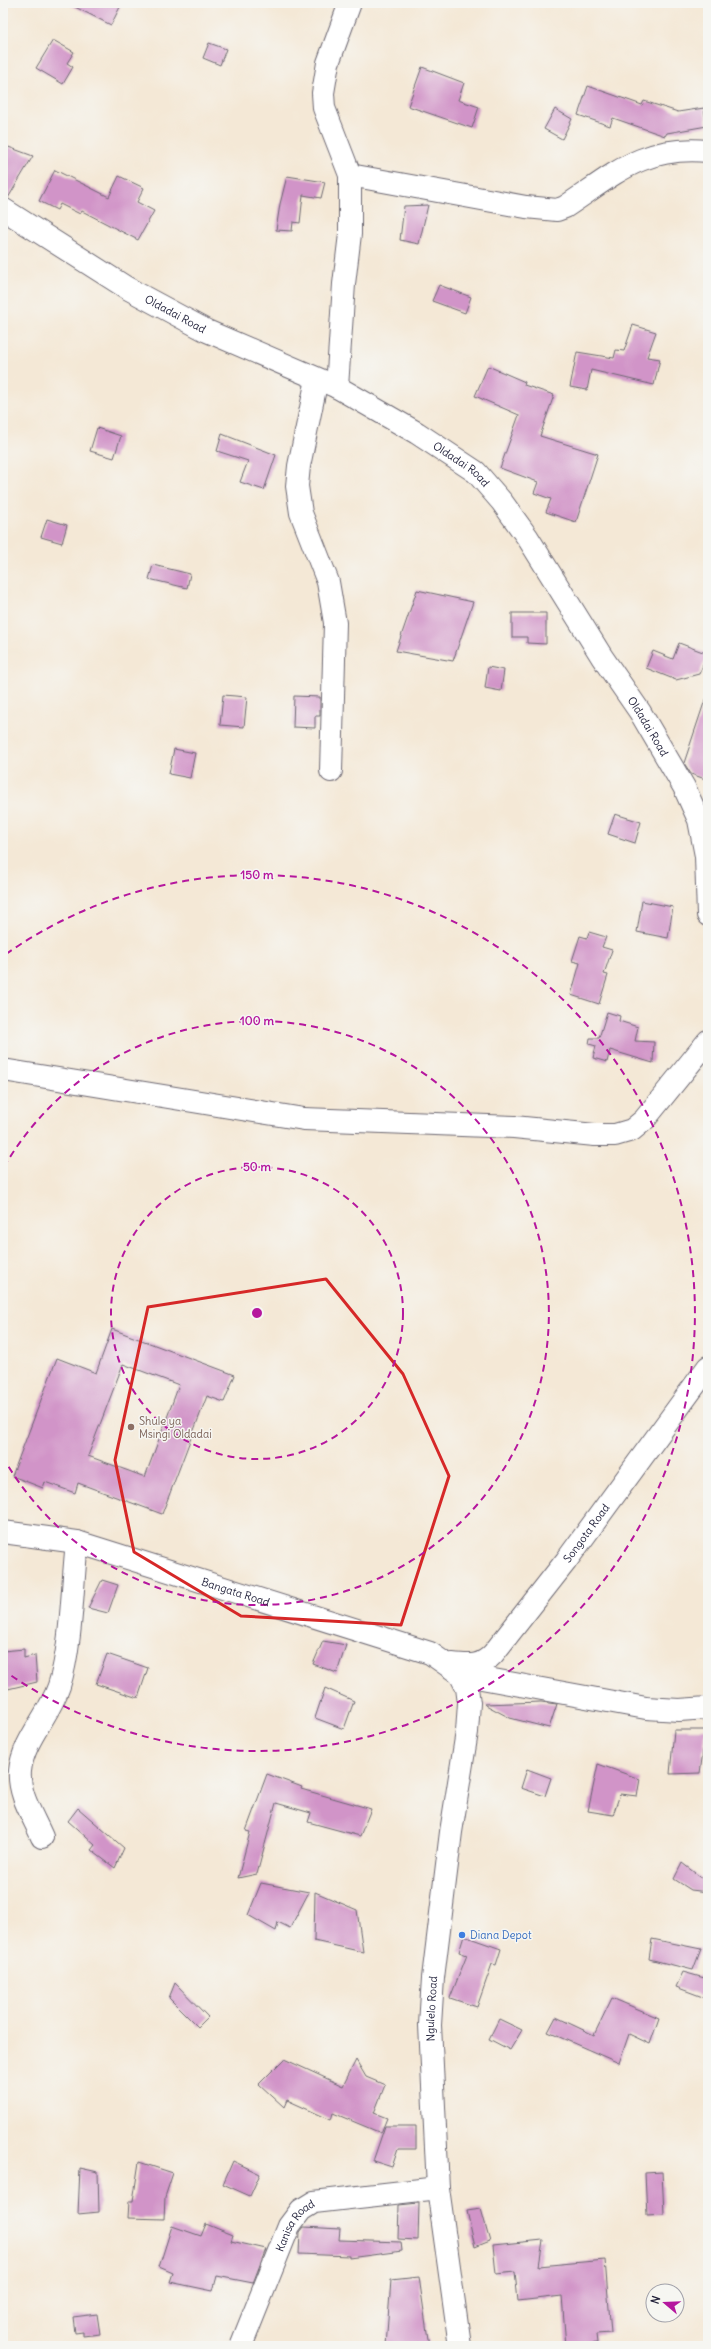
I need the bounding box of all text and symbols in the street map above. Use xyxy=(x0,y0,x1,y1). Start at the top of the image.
street label: Oldadai Road xyxy=(142,292,209,336)
street label: Oldadai Road xyxy=(430,439,493,490)
street label: Oldadai Road xyxy=(624,694,672,759)
text: 150 m xyxy=(241,867,274,882)
text: 100 m xyxy=(240,1013,274,1028)
text: 50 m xyxy=(243,1159,272,1174)
centre of rings xyxy=(250,1306,264,1320)
place label: Shule ya Msingi Oldadai xyxy=(139,1414,212,1441)
marker: Shule ya Msingi Oldadai xyxy=(126,1422,136,1432)
street label: Songota Road xyxy=(560,1501,613,1565)
street label: Bangata Road xyxy=(200,1575,272,1609)
place label: Diana Depot xyxy=(470,1928,532,1942)
marker: Diana Depot xyxy=(457,1930,467,1940)
street label: Ngulelo Road xyxy=(423,1975,440,2042)
street label: Kanisa Road xyxy=(272,2196,318,2254)
north arrow xyxy=(645,2283,685,2323)
text: N xyxy=(648,2294,663,2306)

